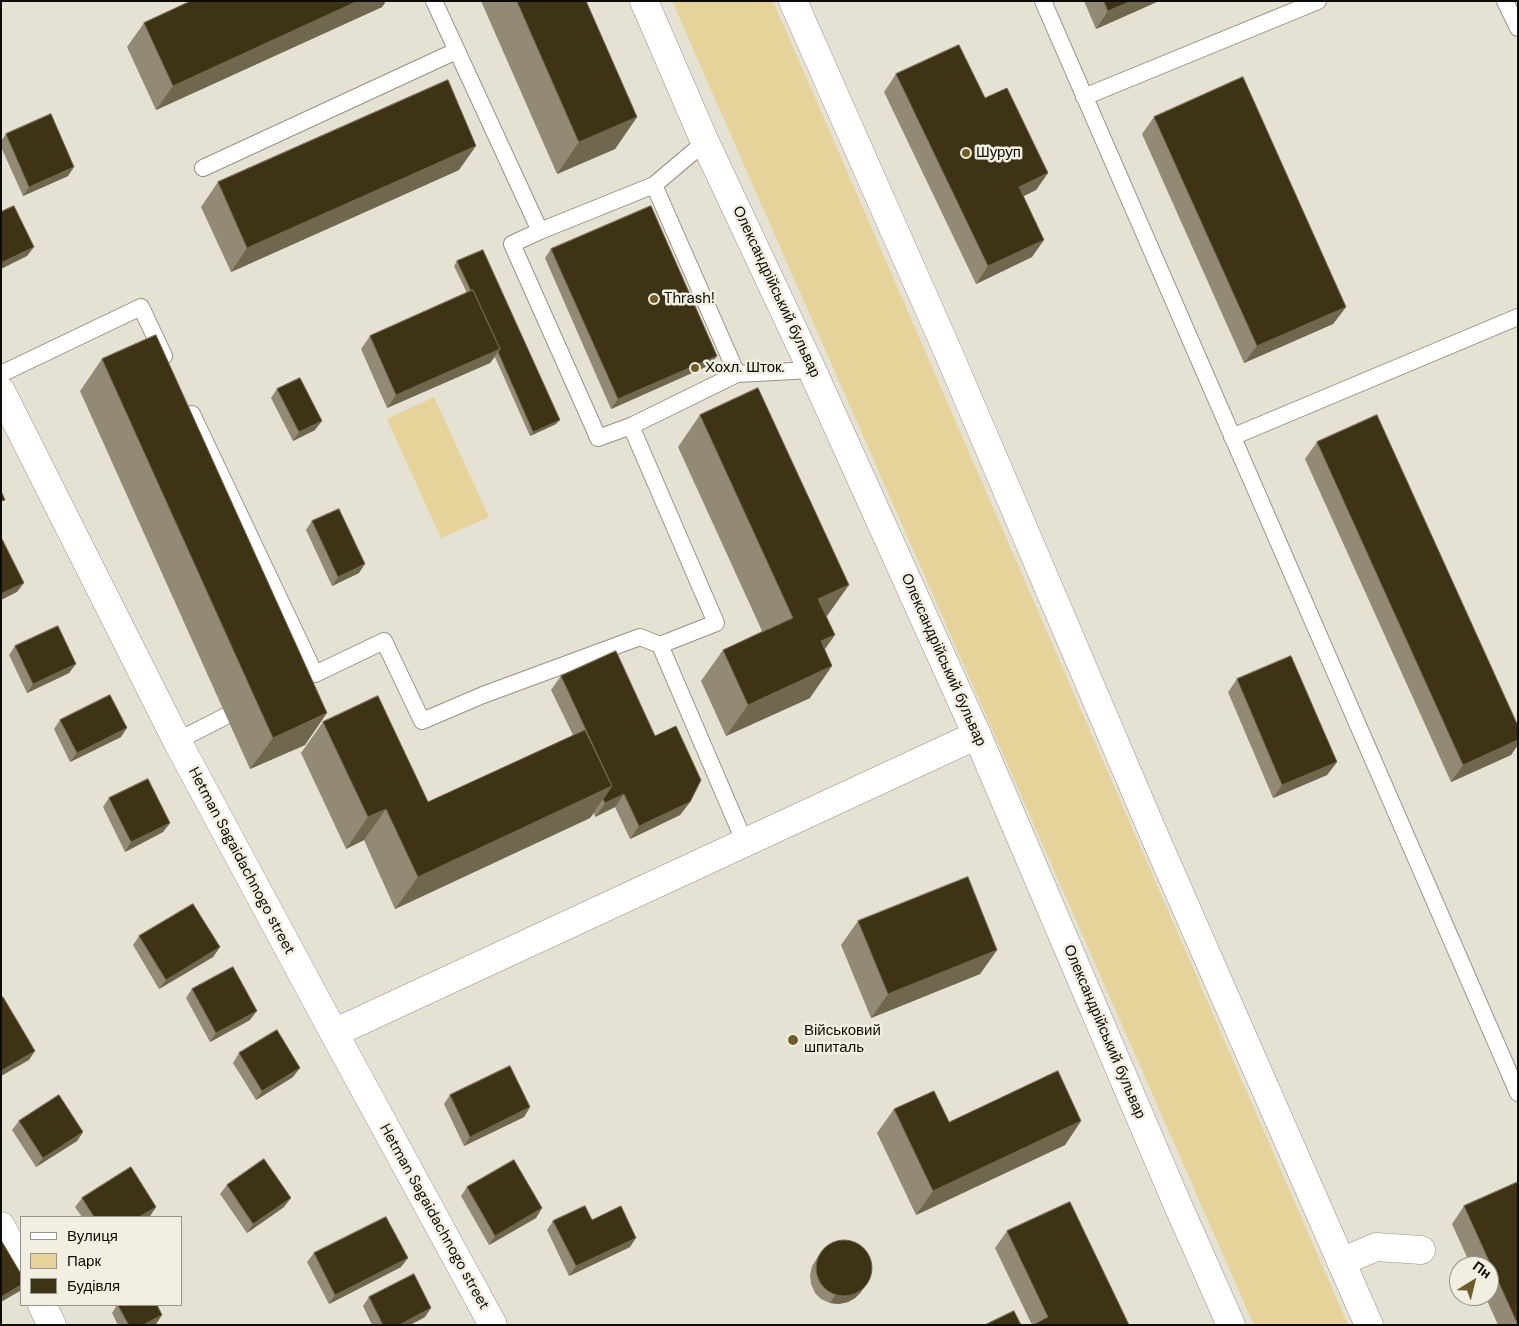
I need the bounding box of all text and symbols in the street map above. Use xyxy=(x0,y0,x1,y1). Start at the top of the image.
place label: Шуруп xyxy=(976,144,1021,162)
marker: Шуруп xyxy=(960,147,972,159)
street label: Олександрійський бульвар xyxy=(728,203,824,381)
place label: Thrash! xyxy=(664,290,715,308)
marker: Thrash! xyxy=(648,293,660,305)
place label: Хохл. Шток. xyxy=(705,359,785,377)
marker: Хохл. Шток. xyxy=(689,362,701,374)
street label: Олександрійський бульвар xyxy=(897,571,989,749)
street label: Hetman Sagaidachnogo street xyxy=(184,764,298,958)
street label: Олександрійський бульвар xyxy=(1059,942,1149,1122)
place label: Військовий шпиталь xyxy=(804,1022,881,1057)
marker: Військовий шпиталь xyxy=(786,1033,800,1047)
street label: Hetman Sagaidachnogo street xyxy=(375,1121,493,1313)
legend xyxy=(20,1216,182,1306)
text: Вулиця xyxy=(67,1226,118,1246)
text: Парк xyxy=(67,1251,101,1271)
north arrow xyxy=(1449,1256,1499,1306)
text: Пн xyxy=(1469,1257,1495,1282)
text: Будівля xyxy=(67,1276,120,1296)

